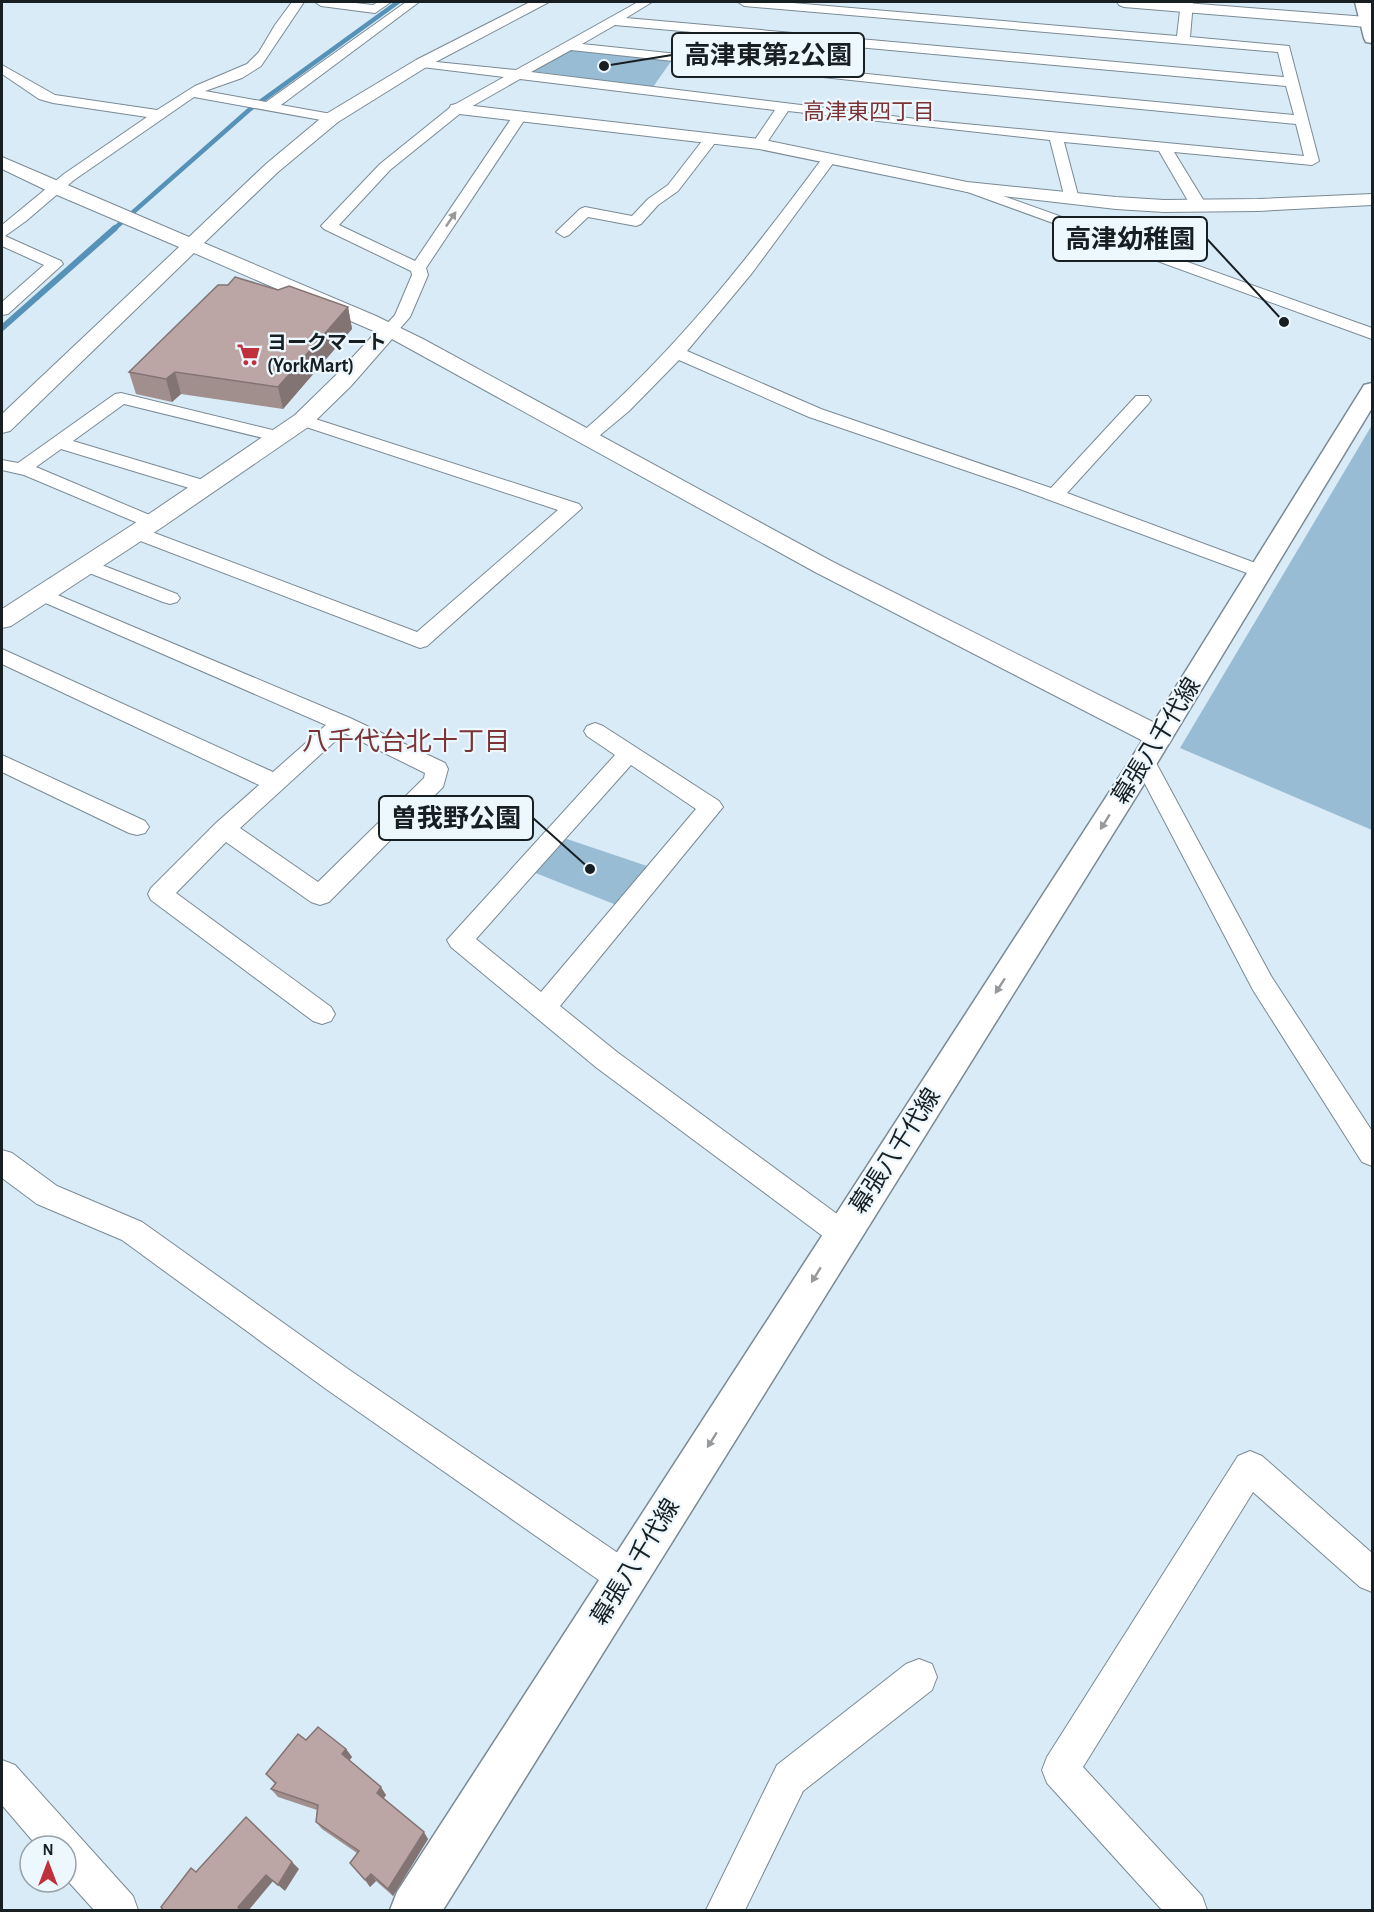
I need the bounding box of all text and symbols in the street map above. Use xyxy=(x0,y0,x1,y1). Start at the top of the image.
callout: 高津東第2公園 xyxy=(672,33,864,77)
text: 高津東第2公園 xyxy=(684,41,852,69)
district label: 高津東四丁目 xyxy=(803,100,935,123)
one-way arrow xyxy=(445,212,457,228)
callout: 高津幼稚園 xyxy=(1053,217,1207,261)
text: 高津幼稚園 xyxy=(1065,225,1195,253)
place label: ヨークマート (YorkMart) xyxy=(267,332,387,376)
supermarket icon: ヨークマート (YorkMart) xyxy=(236,341,262,367)
street label: 幕張八千代線 xyxy=(1107,673,1205,809)
district label: 八千代台北十丁目 xyxy=(302,728,510,755)
callout: 曽我野公園 xyxy=(379,796,533,840)
text: 曽我野公園 xyxy=(391,804,521,832)
one-way arrow xyxy=(1100,814,1111,830)
one-way arrow xyxy=(995,978,1006,995)
street label: 幕張八千代線 xyxy=(845,1084,945,1218)
one-way arrow xyxy=(811,1267,822,1283)
one-way arrow xyxy=(707,1431,718,1448)
street label: 幕張八千代線 xyxy=(586,1494,684,1630)
north arrow xyxy=(18,1834,78,1894)
text: N xyxy=(42,1842,54,1858)

